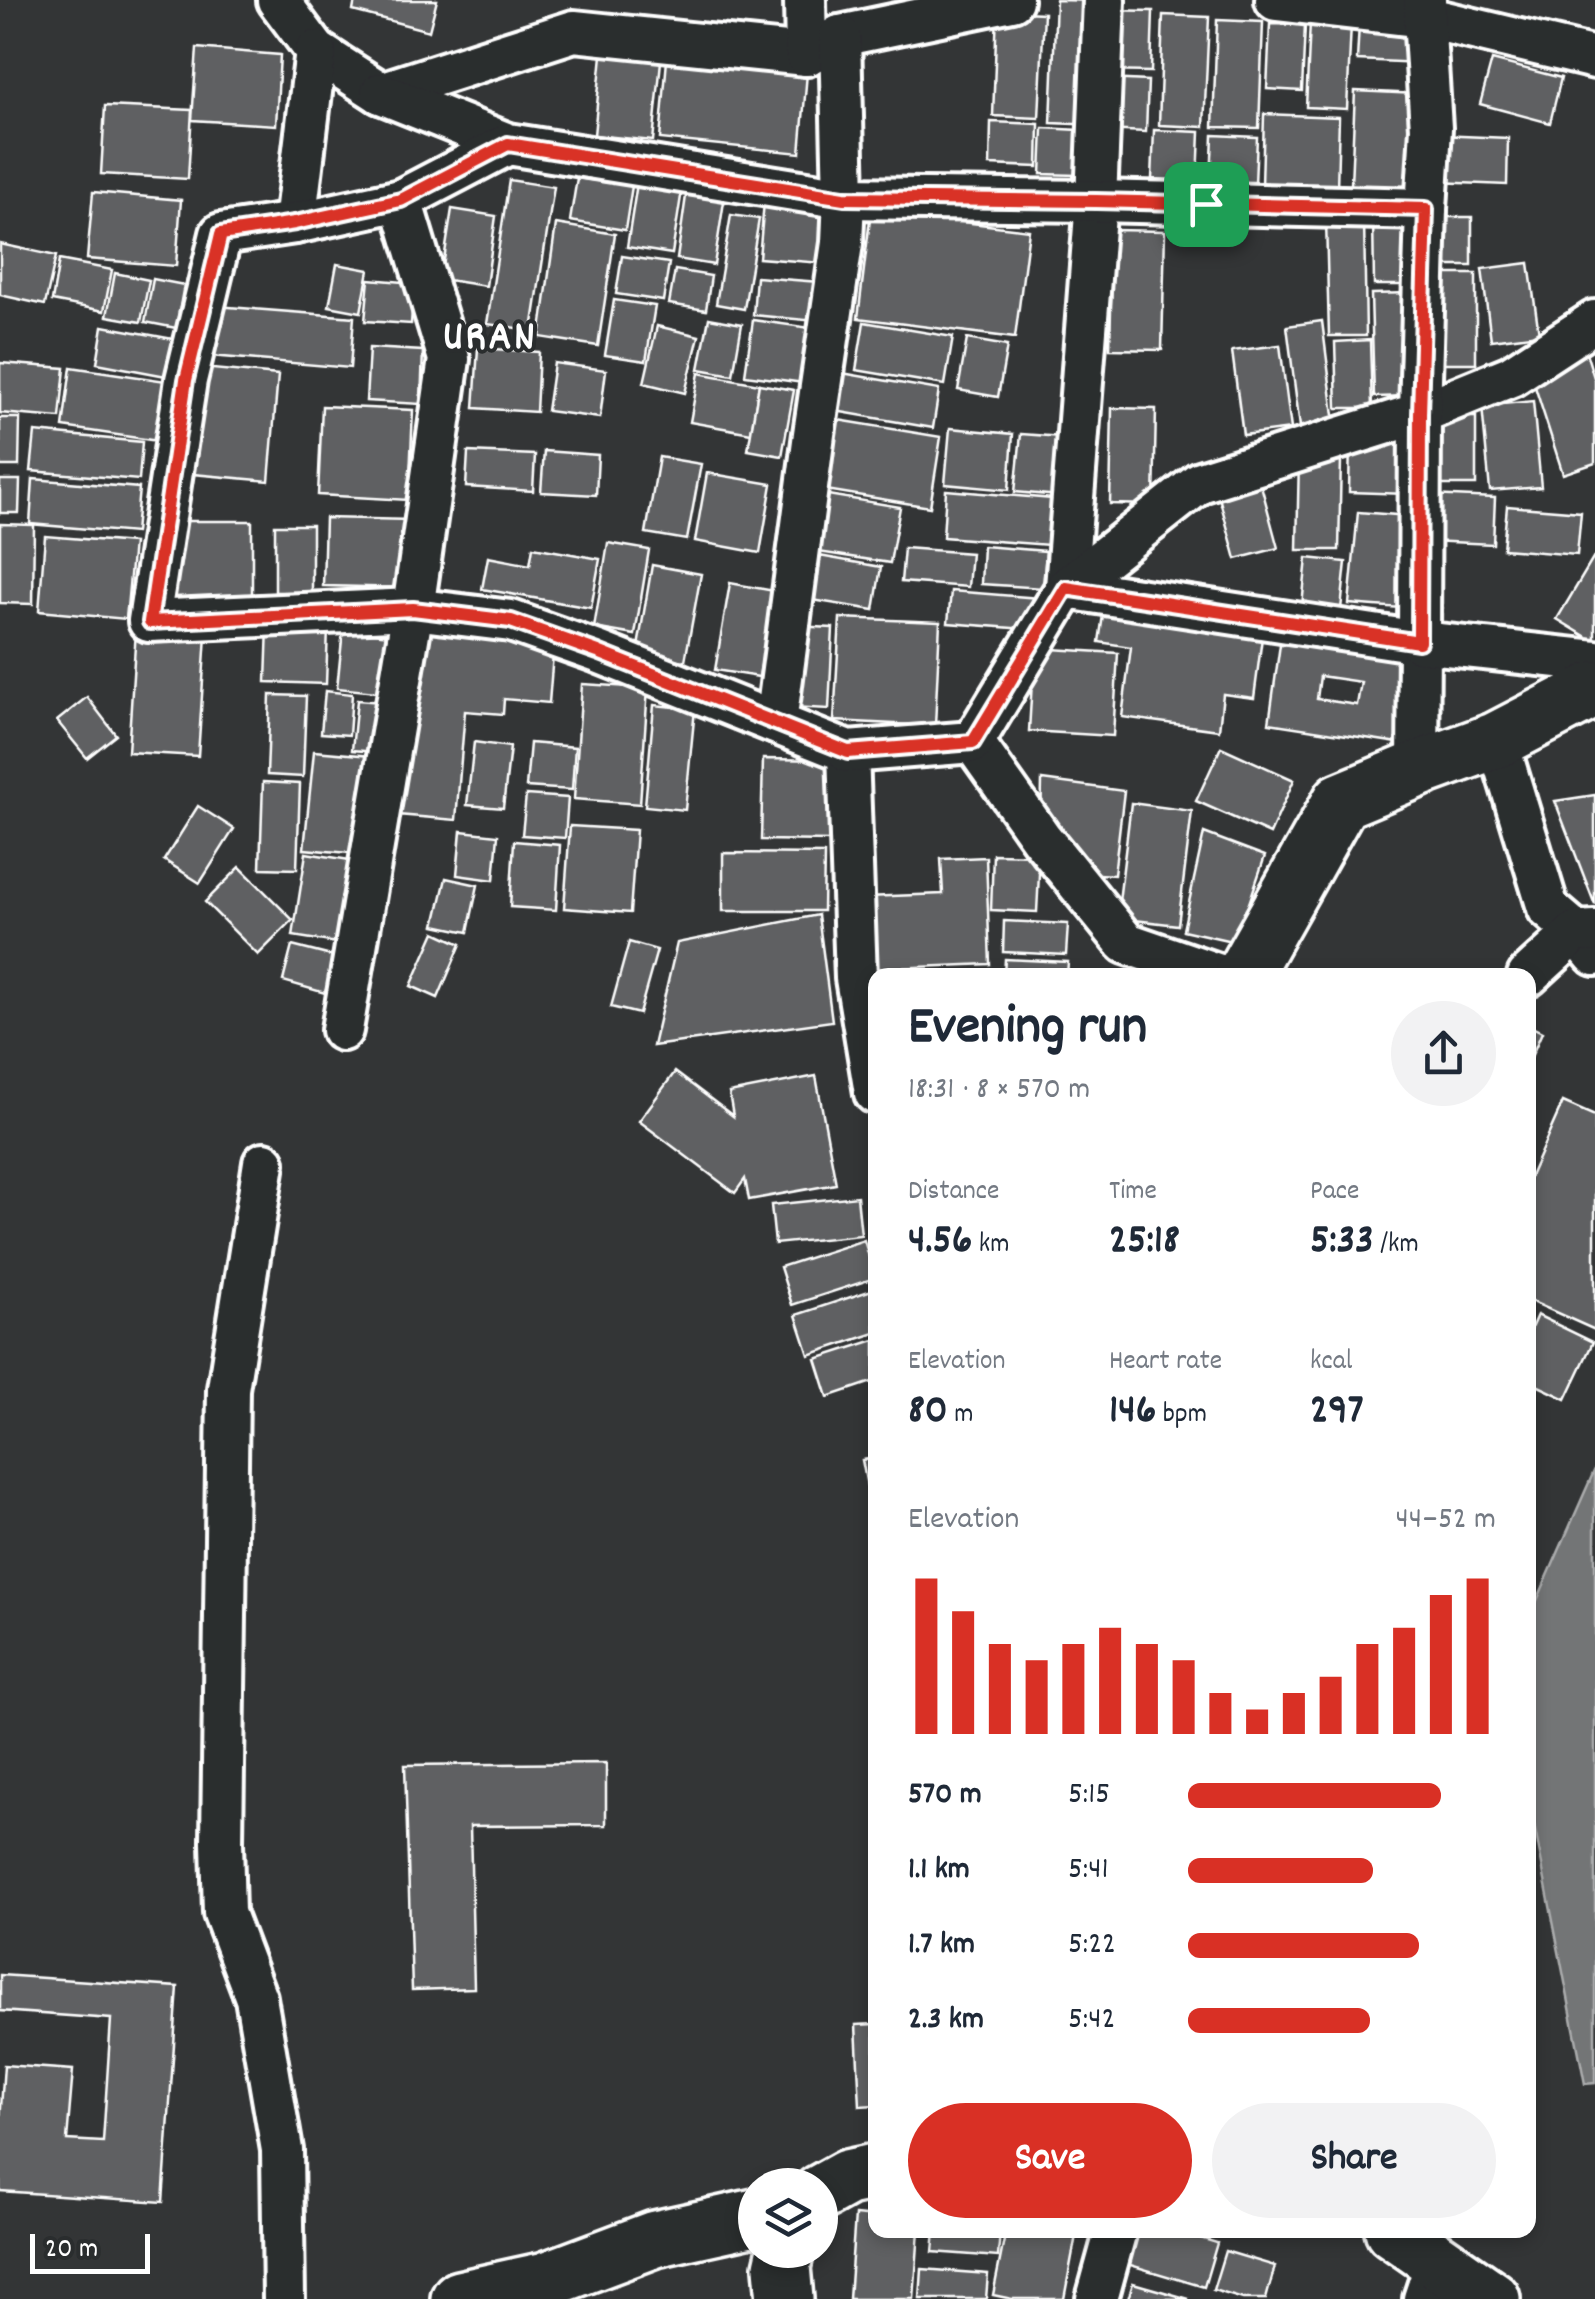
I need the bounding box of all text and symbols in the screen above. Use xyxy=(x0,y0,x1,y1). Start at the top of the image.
pin xyxy=(1164,162,1249,247)
icon: arrive xyxy=(1179,177,1234,232)
district label: URAN xyxy=(443,310,537,370)
text: Evening run xyxy=(908,991,1147,1070)
button: share xyxy=(1391,1001,1496,1106)
text: 18:31 · 8 × 570 m xyxy=(908,1068,1090,1114)
text: Distance xyxy=(908,1173,999,1213)
text: Time xyxy=(1109,1173,1157,1213)
text: Pace xyxy=(1310,1173,1359,1213)
text: 4.56 xyxy=(908,1213,972,1273)
text: 25:18 xyxy=(1109,1213,1180,1273)
text: 5:33 xyxy=(1310,1213,1374,1273)
text: km xyxy=(972,1226,1010,1266)
text: /km xyxy=(1374,1226,1419,1266)
text: Elevation xyxy=(908,1343,1005,1383)
text: Heart rate xyxy=(1109,1343,1222,1383)
text: kcal xyxy=(1310,1343,1353,1383)
text: 80 xyxy=(908,1383,948,1443)
text: 146 xyxy=(1109,1383,1156,1443)
text: 297 xyxy=(1310,1383,1364,1443)
text: m xyxy=(948,1396,973,1436)
text: bpm xyxy=(1156,1396,1207,1436)
text: Elevation xyxy=(908,1498,1019,1544)
text: 44–52 m xyxy=(1395,1498,1496,1544)
text: 570 m xyxy=(908,1773,982,1819)
text: 5:15 xyxy=(1068,1773,1110,1819)
text: 1.1 km xyxy=(908,1848,970,1894)
text: 5:41 xyxy=(1068,1848,1108,1894)
text: 1.7 km xyxy=(908,1923,975,1969)
text: 5:22 xyxy=(1068,1923,1116,1969)
text: 2.3 km xyxy=(908,1998,984,2044)
text: 5:42 xyxy=(1068,1998,1115,2044)
button: Save xyxy=(908,2103,1192,2218)
button: Share xyxy=(1212,2103,1496,2218)
map controls xyxy=(738,2168,838,2268)
button: layers xyxy=(738,2168,838,2268)
scale bar xyxy=(30,2229,150,2274)
text: 20 m xyxy=(45,2231,98,2271)

